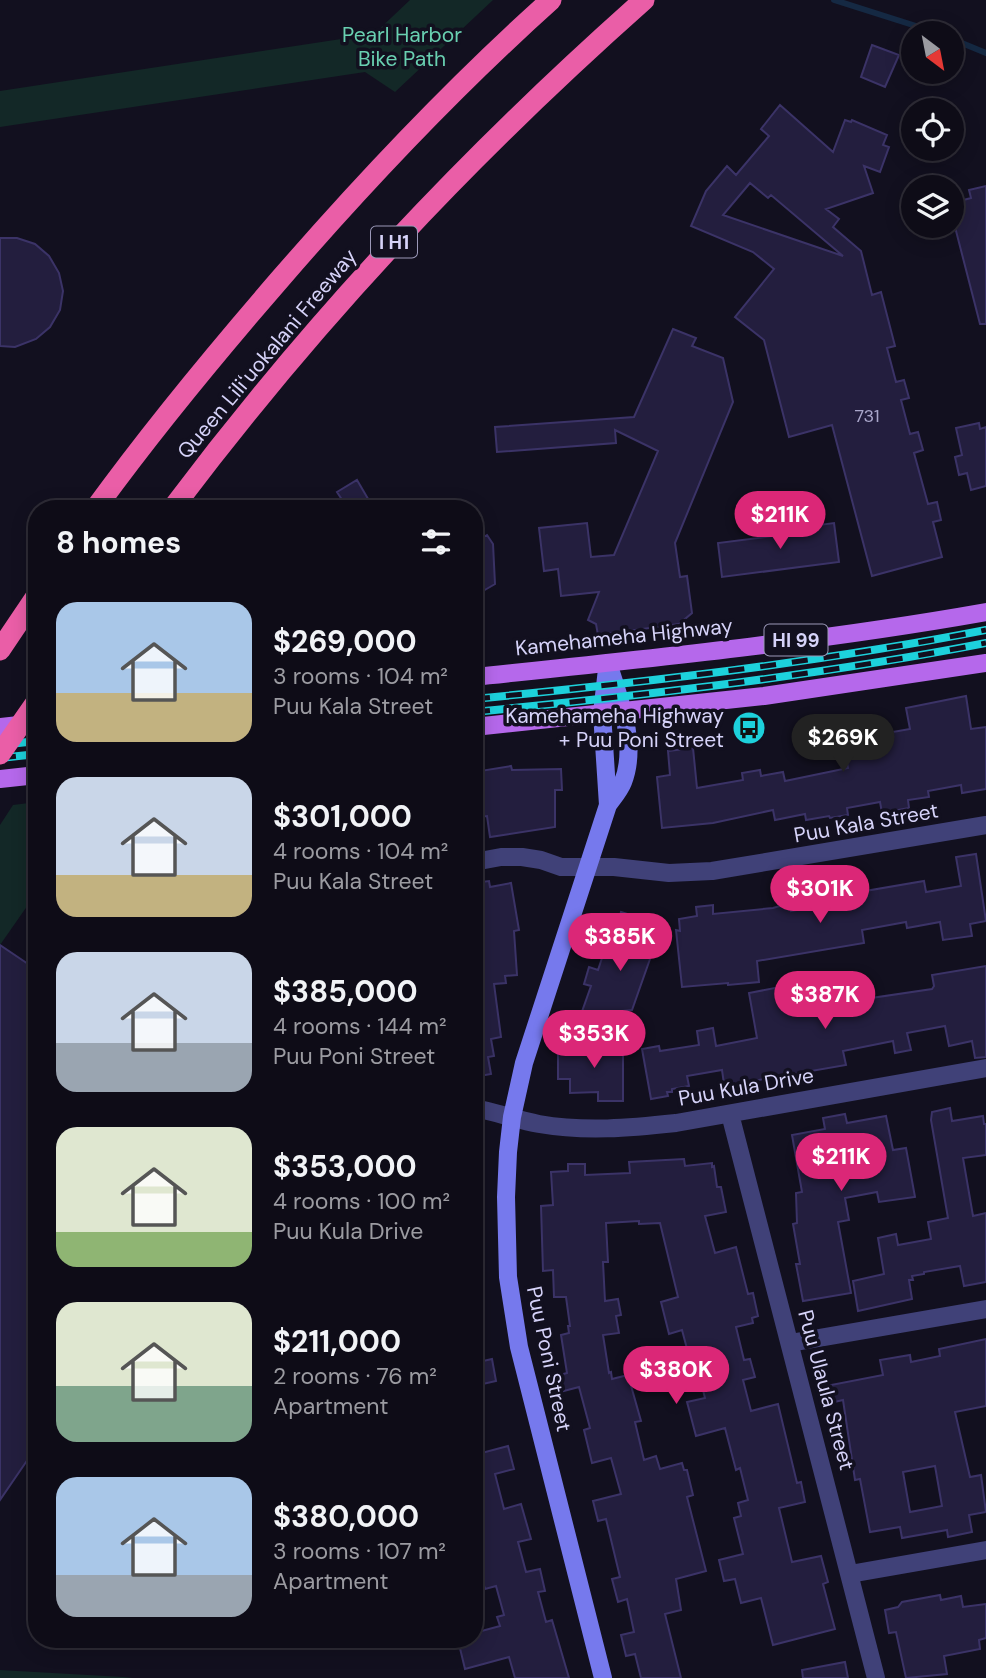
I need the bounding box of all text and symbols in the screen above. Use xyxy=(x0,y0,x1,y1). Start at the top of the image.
park label: Pearl Harbor Bike Path xyxy=(342,21,462,73)
north arrow xyxy=(901,21,964,84)
map controls xyxy=(901,21,964,238)
button: locate xyxy=(901,98,964,161)
button: layers xyxy=(901,175,964,238)
road number: I H1 xyxy=(371,226,417,258)
street label: Queen Liliʻuokalani Freeway xyxy=(171,243,363,465)
house number: 731 xyxy=(854,404,880,428)
pin: $211K xyxy=(731,491,829,551)
text: $211K xyxy=(751,499,809,529)
text: 8 homes xyxy=(56,523,181,562)
icon: filters xyxy=(417,523,455,561)
street label: Kamehameha Highway xyxy=(514,612,735,662)
text: $269,000 xyxy=(273,622,417,661)
road number: HI 99 xyxy=(764,624,828,656)
icon: home xyxy=(112,630,196,714)
text: 3 rooms · 104 m² xyxy=(273,661,448,691)
text: Puu Kala Street xyxy=(273,691,433,721)
place label: Kamehameha Highway + Puu Poni Street xyxy=(505,702,724,754)
bus stop icon: Kamehameha Highway + Puu Poni Street xyxy=(730,709,768,747)
pin: $269K xyxy=(794,714,892,774)
text: $269K xyxy=(808,722,878,752)
text: $301,000 xyxy=(273,797,412,836)
street label: Puu Kala Street xyxy=(792,797,940,849)
icon: home xyxy=(112,805,196,889)
text: 4 rooms · 104 m² xyxy=(273,836,448,866)
text: Puu Kala Street xyxy=(273,866,433,896)
pin: $301K xyxy=(771,866,869,925)
text: $301K xyxy=(786,873,854,903)
pin: $385K xyxy=(571,914,669,973)
text: $385K xyxy=(584,921,656,951)
text: $385,000 xyxy=(273,972,418,1011)
pin: $387K xyxy=(776,972,874,1031)
text: $387K xyxy=(790,979,860,1009)
icon: home xyxy=(112,980,196,1064)
pin: $353K xyxy=(545,1010,643,1070)
text: 4 rooms · 144 m² xyxy=(273,1011,447,1041)
text: $353K xyxy=(559,1018,629,1048)
text: Puu Poni Street xyxy=(273,1041,435,1071)
street label: Puu Kula Drive xyxy=(676,1061,816,1113)
pin: $211K xyxy=(792,1134,890,1193)
text: $211K xyxy=(812,1141,870,1171)
text: $353,000 xyxy=(273,1147,417,1186)
icon: home xyxy=(112,1155,196,1239)
text: 4 rooms · 100 m² xyxy=(273,1186,450,1216)
text: Puu Kula Drive xyxy=(273,1216,423,1246)
street label: Puu Poni Street xyxy=(520,1284,578,1434)
street label: Puu Ulaula Street xyxy=(791,1307,861,1473)
text: $211,000 xyxy=(273,1322,401,1361)
icon: home xyxy=(112,1330,196,1414)
pin: $380K xyxy=(627,1346,725,1406)
text: $380K xyxy=(639,1354,713,1384)
text: 2 rooms · 76 m² xyxy=(273,1361,437,1391)
text: Apartment xyxy=(273,1391,388,1421)
text: $380,000 xyxy=(273,1497,419,1536)
icon: home xyxy=(112,1505,196,1589)
text: 3 rooms · 107 m² xyxy=(273,1536,446,1566)
text: Apartment xyxy=(273,1566,388,1596)

